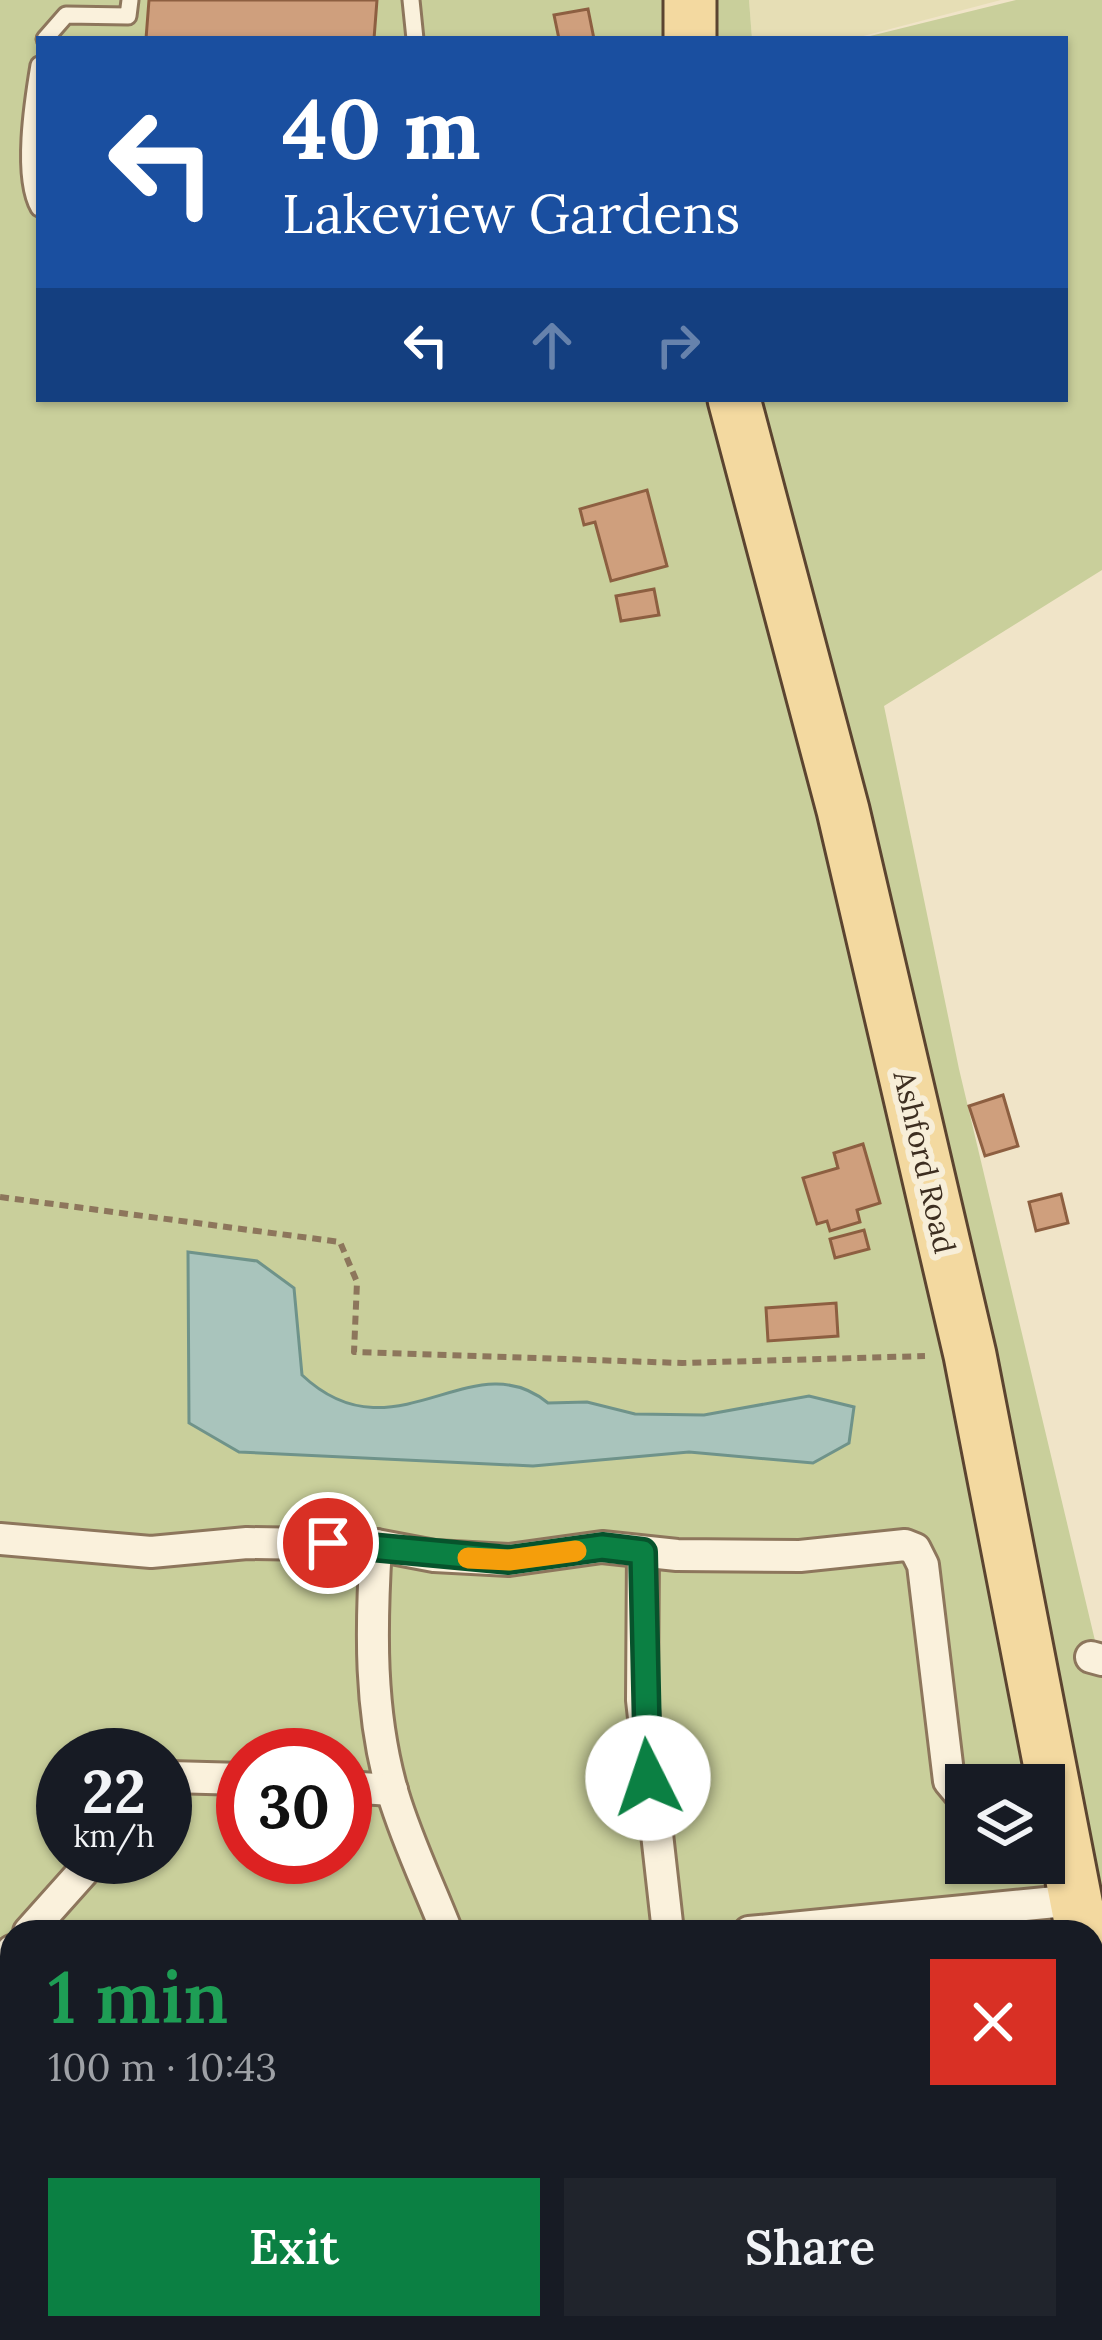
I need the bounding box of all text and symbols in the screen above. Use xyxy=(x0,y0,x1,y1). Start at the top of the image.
text: 40 m xyxy=(282,74,481,182)
icon: left xyxy=(84,84,240,240)
text: Lakeview Gardens xyxy=(282,179,740,248)
icon: left xyxy=(393,312,459,378)
icon: ahead xyxy=(519,312,585,378)
icon: right xyxy=(645,312,711,378)
street label: Ashford Road xyxy=(885,1066,964,1257)
pin xyxy=(277,1492,379,1594)
icon: arrive xyxy=(295,1510,361,1576)
position arrow xyxy=(585,1715,711,1841)
speed limit sign: 30 xyxy=(216,1728,372,1884)
text: 22 xyxy=(82,1753,146,1829)
map controls xyxy=(945,1764,1065,1884)
button: layers xyxy=(945,1764,1065,1884)
text: km/h xyxy=(73,1817,155,1855)
text: 1 min xyxy=(48,1951,228,2043)
button: close xyxy=(930,1959,1056,2085)
text: 100 m · 10:43 xyxy=(48,2042,277,2092)
button: Exit xyxy=(48,2178,540,2316)
button: Share xyxy=(564,2178,1056,2316)

